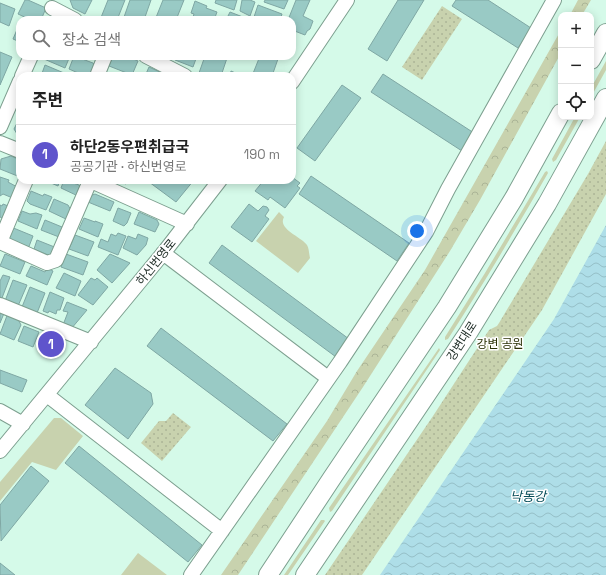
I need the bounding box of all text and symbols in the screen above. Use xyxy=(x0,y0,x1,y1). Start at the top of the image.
map controls xyxy=(558,12,594,120)
button: + xyxy=(558,12,594,48)
search box xyxy=(16,16,296,60)
icon: search xyxy=(30,27,52,49)
text: 장소 검색 xyxy=(62,30,121,49)
button: − xyxy=(558,48,594,84)
button: locate xyxy=(558,84,594,120)
text: 주변 xyxy=(32,89,63,111)
text: 하단2동우편취급국 xyxy=(70,137,189,156)
text: 1 xyxy=(42,146,48,163)
text: 190 m xyxy=(244,146,280,163)
text: 공공기관 · 하신번영로 xyxy=(70,158,187,175)
your location xyxy=(407,221,427,241)
street label: 하신번영로 xyxy=(132,236,180,288)
street label: 강변대로 xyxy=(443,318,481,364)
pin: 1 xyxy=(38,329,64,359)
park label: 강변 공원 xyxy=(476,336,524,352)
water label: 낙동강 xyxy=(510,488,548,505)

